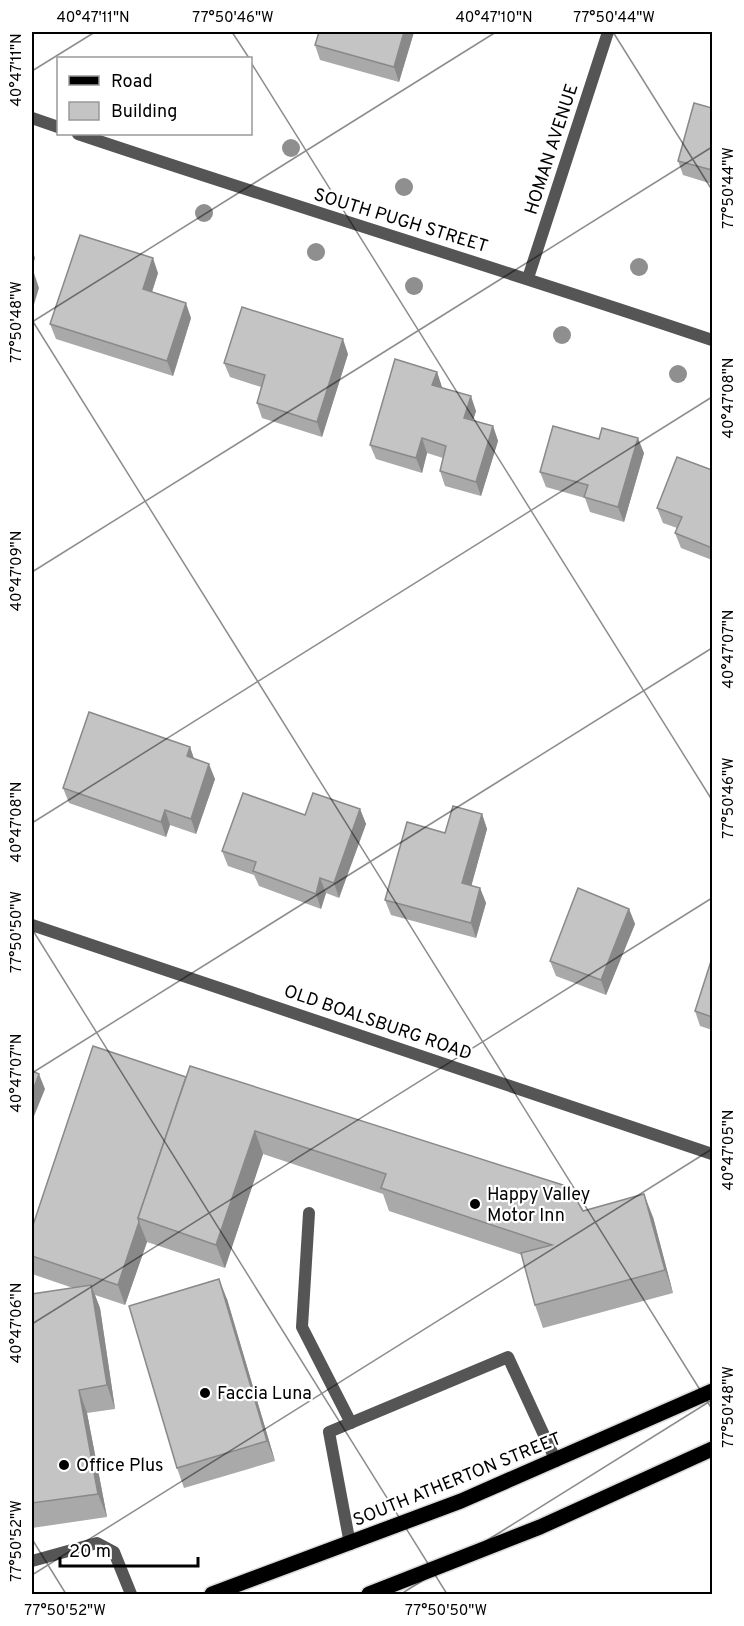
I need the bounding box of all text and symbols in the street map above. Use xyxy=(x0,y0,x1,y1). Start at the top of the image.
text: 40°47'11"N xyxy=(56,9,130,28)
text: 77°50'46"W xyxy=(192,9,274,28)
text: 40°47'10"N xyxy=(455,9,533,28)
text: 77°50'44"W xyxy=(573,9,655,28)
text: 40°47'11"N xyxy=(8,33,27,107)
legend xyxy=(57,57,252,135)
text: Road xyxy=(111,71,153,94)
street label: HOMAN AVENUE xyxy=(520,81,584,218)
text: Building xyxy=(111,101,177,124)
text: 77°50'44"W xyxy=(720,147,739,229)
street label: SOUTH PUGH STREET xyxy=(311,184,491,259)
text: 77°50'48"W xyxy=(8,281,27,363)
text: 40°47'08"N xyxy=(720,358,739,438)
text: 40°47'09"N xyxy=(8,531,27,611)
text: 40°47'07"N xyxy=(720,610,739,688)
text: 77°50'46"W xyxy=(720,757,739,839)
text: 40°47'08"N xyxy=(8,782,27,862)
text: 77°50'50"W xyxy=(8,891,27,973)
street label: OLD BOALSBURG ROAD xyxy=(281,980,474,1066)
text: 40°47'07"N xyxy=(8,1034,27,1112)
text: 40°47'05"N xyxy=(720,1110,739,1190)
place label: Happy Valley Motor Inn xyxy=(487,1184,590,1228)
marker: Happy Valley Motor Inn xyxy=(468,1197,482,1211)
text: 40°47'06"N xyxy=(8,1283,27,1363)
text: 77°50'48"W xyxy=(720,1366,739,1448)
place label: Faccia Luna xyxy=(217,1383,312,1406)
marker: Faccia Luna xyxy=(198,1386,212,1400)
street label: SOUTH ATHERTON STREET xyxy=(350,1428,565,1533)
place label: Office Plus xyxy=(76,1455,164,1478)
marker: Office Plus xyxy=(57,1458,71,1472)
text: 77°50'52"W xyxy=(8,1500,27,1582)
scale bar xyxy=(60,1530,198,1568)
text: 20 m xyxy=(69,1541,111,1564)
text: 77°50'52"W xyxy=(24,1602,106,1621)
text: 77°50'50"W xyxy=(405,1602,487,1621)

